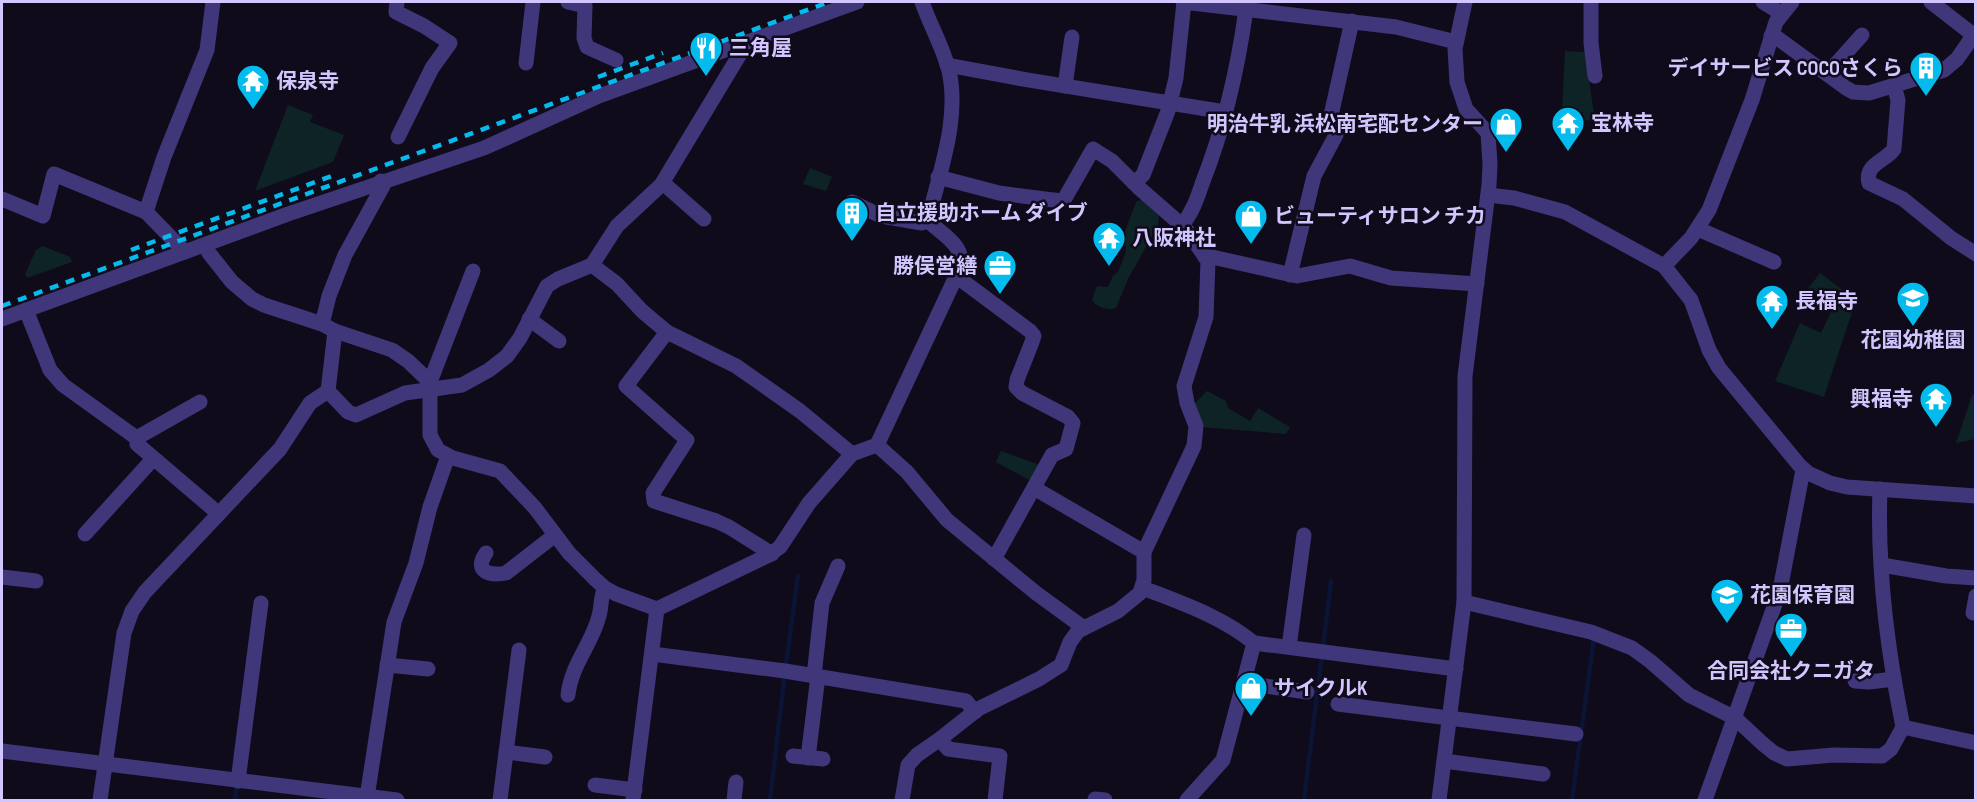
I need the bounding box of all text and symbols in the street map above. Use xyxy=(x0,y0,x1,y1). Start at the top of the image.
restaurant icon: 三角屋 xyxy=(688,30,724,77)
place label: 三角屋 xyxy=(729,36,792,61)
building icon: デイサービス COCOさくら xyxy=(1908,50,1944,97)
place label: デイサービス COCOさくら xyxy=(1668,56,1903,81)
temple icon: 保泉寺 xyxy=(235,63,271,110)
place label: 保泉寺 xyxy=(276,69,339,94)
temple icon: 宝林寺 xyxy=(1550,105,1586,152)
shop icon: 明治牛乳 浜松南宅配センター xyxy=(1488,106,1524,153)
place label: 宝林寺 xyxy=(1591,111,1654,136)
place label: 明治牛乳 浜松南宅配センター xyxy=(1207,112,1483,137)
building icon: 自立援助ホーム ダイブ xyxy=(834,195,870,242)
shop icon: ビューティサロン チカ xyxy=(1233,198,1269,245)
place label: 自立援助ホーム ダイブ xyxy=(875,201,1088,226)
place label: ビューティサロン チカ xyxy=(1274,204,1486,229)
temple icon: 八阪神社 xyxy=(1091,220,1127,267)
place label: 八阪神社 xyxy=(1132,226,1216,251)
office icon: 勝俣営繕 xyxy=(982,248,1018,295)
place label: 勝俣営繕 xyxy=(893,254,977,279)
school or university icon: 花園幼稚園 xyxy=(1895,280,1931,327)
temple icon: 長福寺 xyxy=(1754,283,1790,330)
place label: 長福寺 xyxy=(1795,289,1858,314)
place label: 花園幼稚園 xyxy=(1861,328,1966,353)
temple icon: 興福寺 xyxy=(1918,381,1954,428)
place label: 興福寺 xyxy=(1850,387,1913,412)
school or university icon: 花園保育園 xyxy=(1709,577,1745,624)
place label: 花園保育園 xyxy=(1750,583,1855,608)
office icon: 合同会社クニガタ xyxy=(1773,611,1809,658)
place label: 合同会社クニガタ xyxy=(1707,659,1875,684)
shop icon: サイクルK xyxy=(1233,670,1269,717)
place label: サイクルK xyxy=(1274,676,1368,701)

